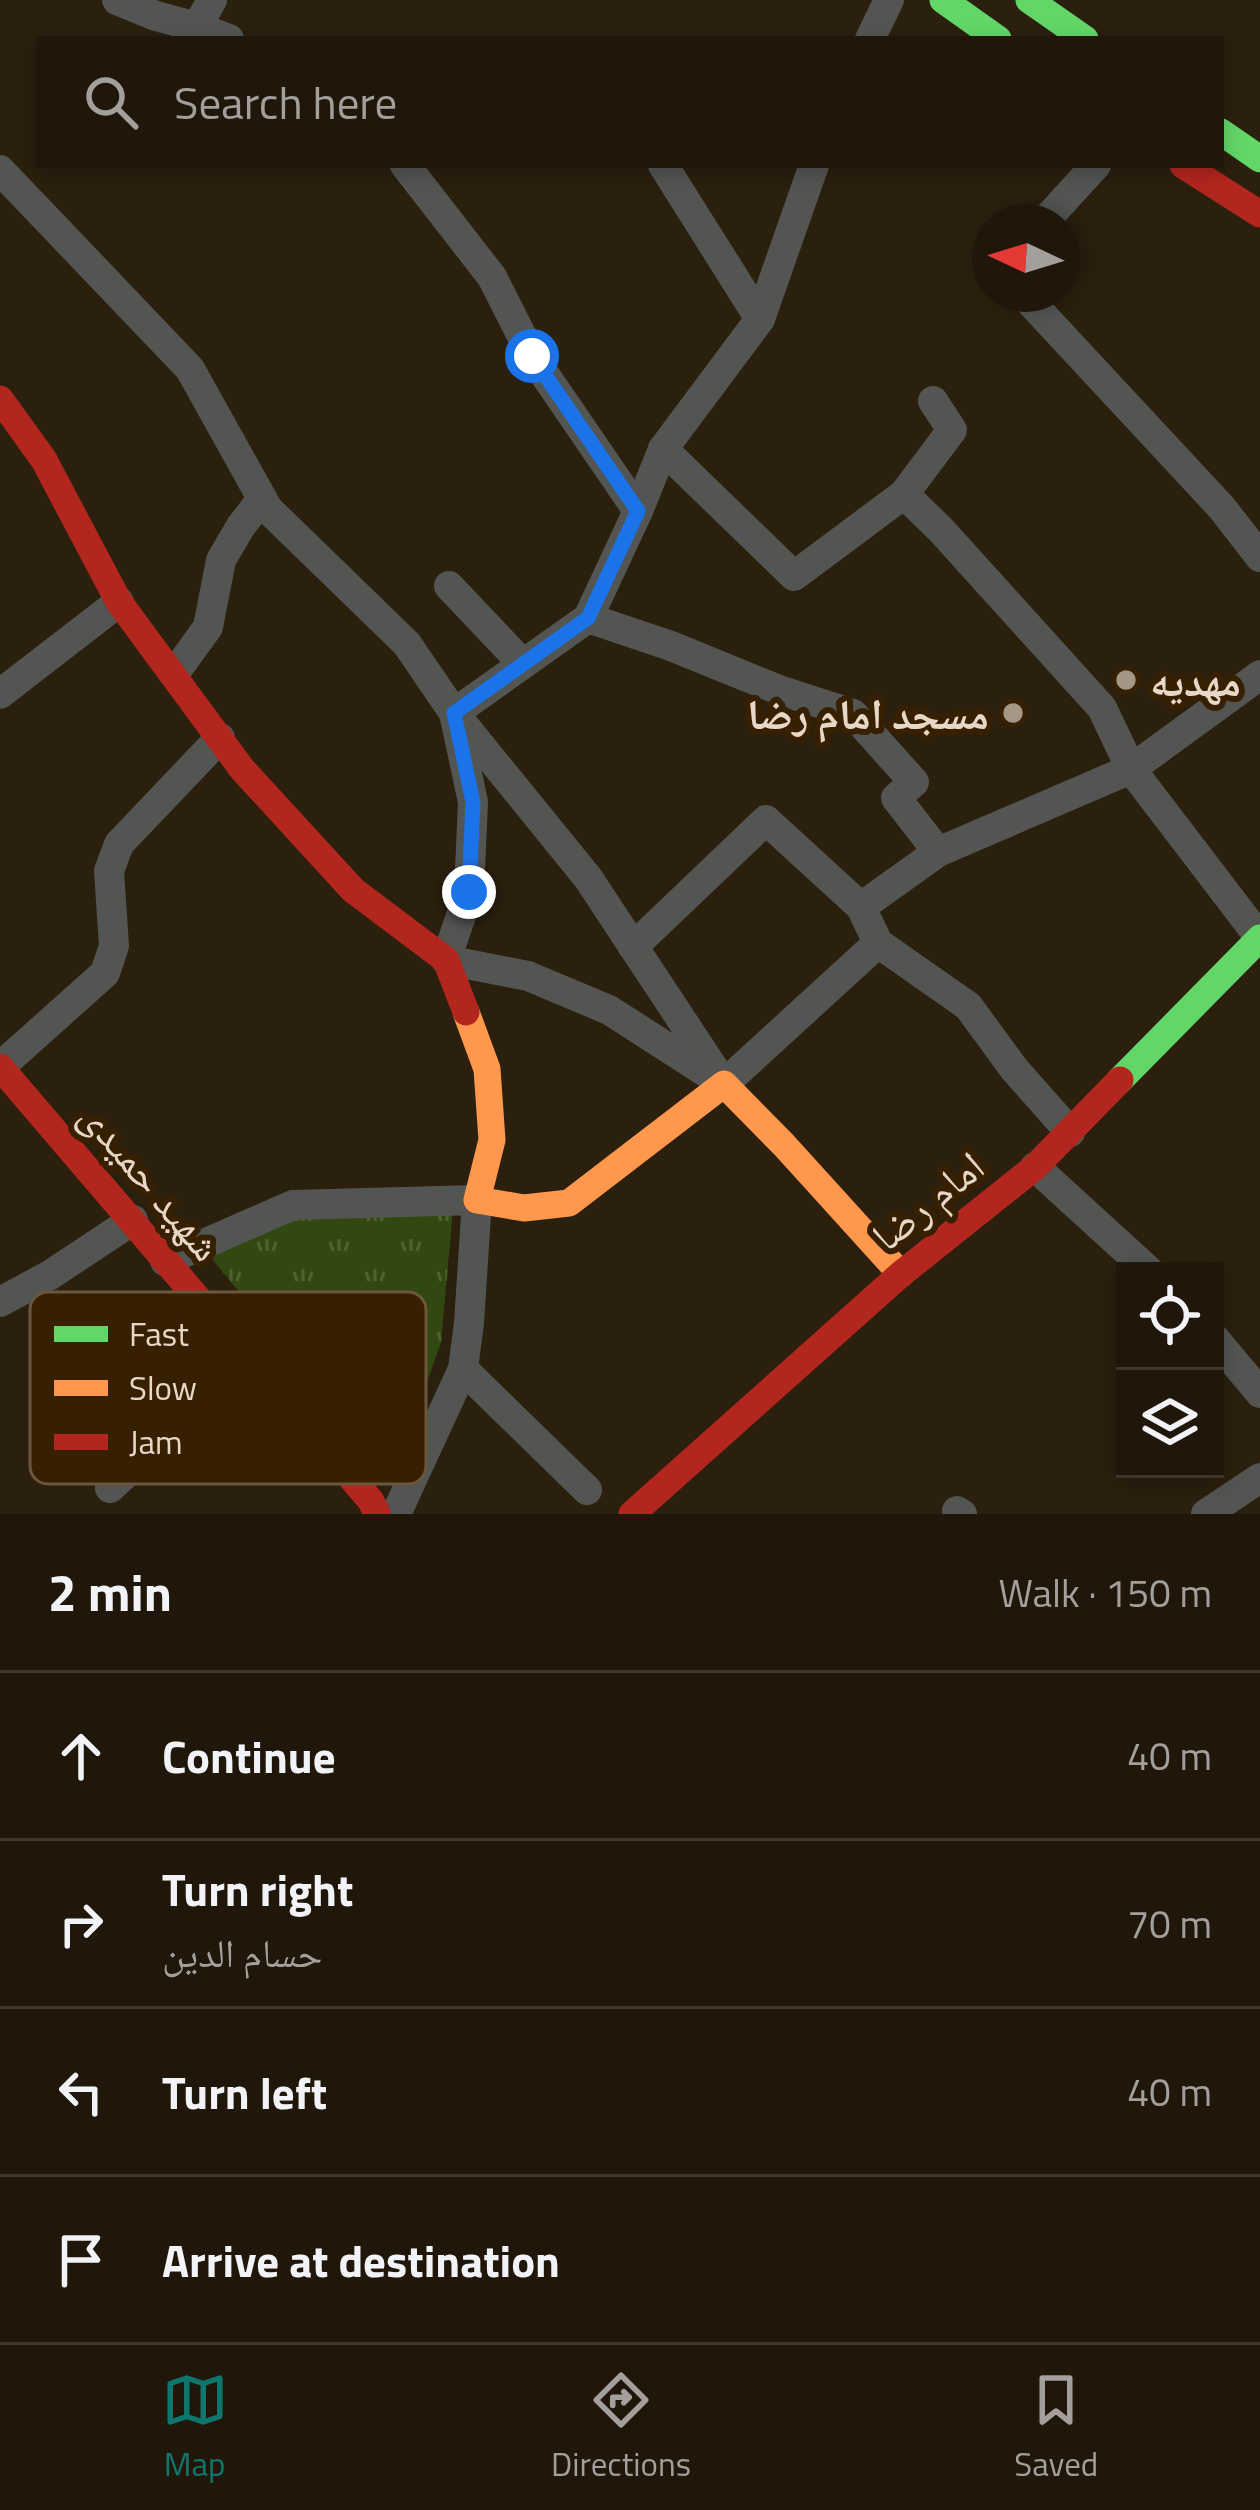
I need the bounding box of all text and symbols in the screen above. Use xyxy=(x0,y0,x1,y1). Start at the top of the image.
search box xyxy=(36,36,1224,168)
text: Search here xyxy=(174,68,397,136)
icon: search xyxy=(78,69,144,135)
north arrow xyxy=(972,204,1080,312)
route start xyxy=(505,329,559,383)
place label: مهدیه xyxy=(1150,648,1241,712)
marker: مهدیه xyxy=(1113,667,1139,693)
place label: مسجد امام رضا xyxy=(747,681,989,745)
marker: مسجد امام رضا xyxy=(1000,700,1026,726)
route end xyxy=(442,865,496,919)
street label: شهید حمیدی xyxy=(65,1086,239,1274)
street label: امام رضا xyxy=(857,1134,997,1266)
map controls xyxy=(1116,1262,1224,1478)
button: locate xyxy=(1116,1262,1224,1370)
legend xyxy=(30,1292,426,1484)
text: Fast xyxy=(129,1309,189,1359)
text: Slow xyxy=(129,1363,197,1413)
button: layers xyxy=(1116,1370,1224,1478)
text: Jam xyxy=(129,1417,183,1467)
text: 2 min xyxy=(48,1553,172,1631)
text: Walk · 150 m xyxy=(998,1563,1212,1622)
text: Continue xyxy=(162,1722,336,1790)
icon: ahead xyxy=(48,1723,114,1789)
text: 40 m xyxy=(1127,1726,1212,1785)
text: Turn right xyxy=(162,1855,353,1923)
icon: right xyxy=(48,1891,114,1957)
text: 70 m xyxy=(1127,1894,1212,1953)
text: حسام الدین xyxy=(162,1923,322,1982)
text: Turn left xyxy=(162,2058,327,2126)
icon: left xyxy=(48,2059,114,2125)
text: 40 m xyxy=(1127,2062,1212,2121)
text: Arrive at destination xyxy=(162,2226,560,2294)
icon: arrive xyxy=(48,2227,114,2293)
tab: Map xyxy=(162,2367,228,2489)
tab: Directions xyxy=(551,2367,691,2489)
tab: Saved xyxy=(1014,2367,1098,2489)

